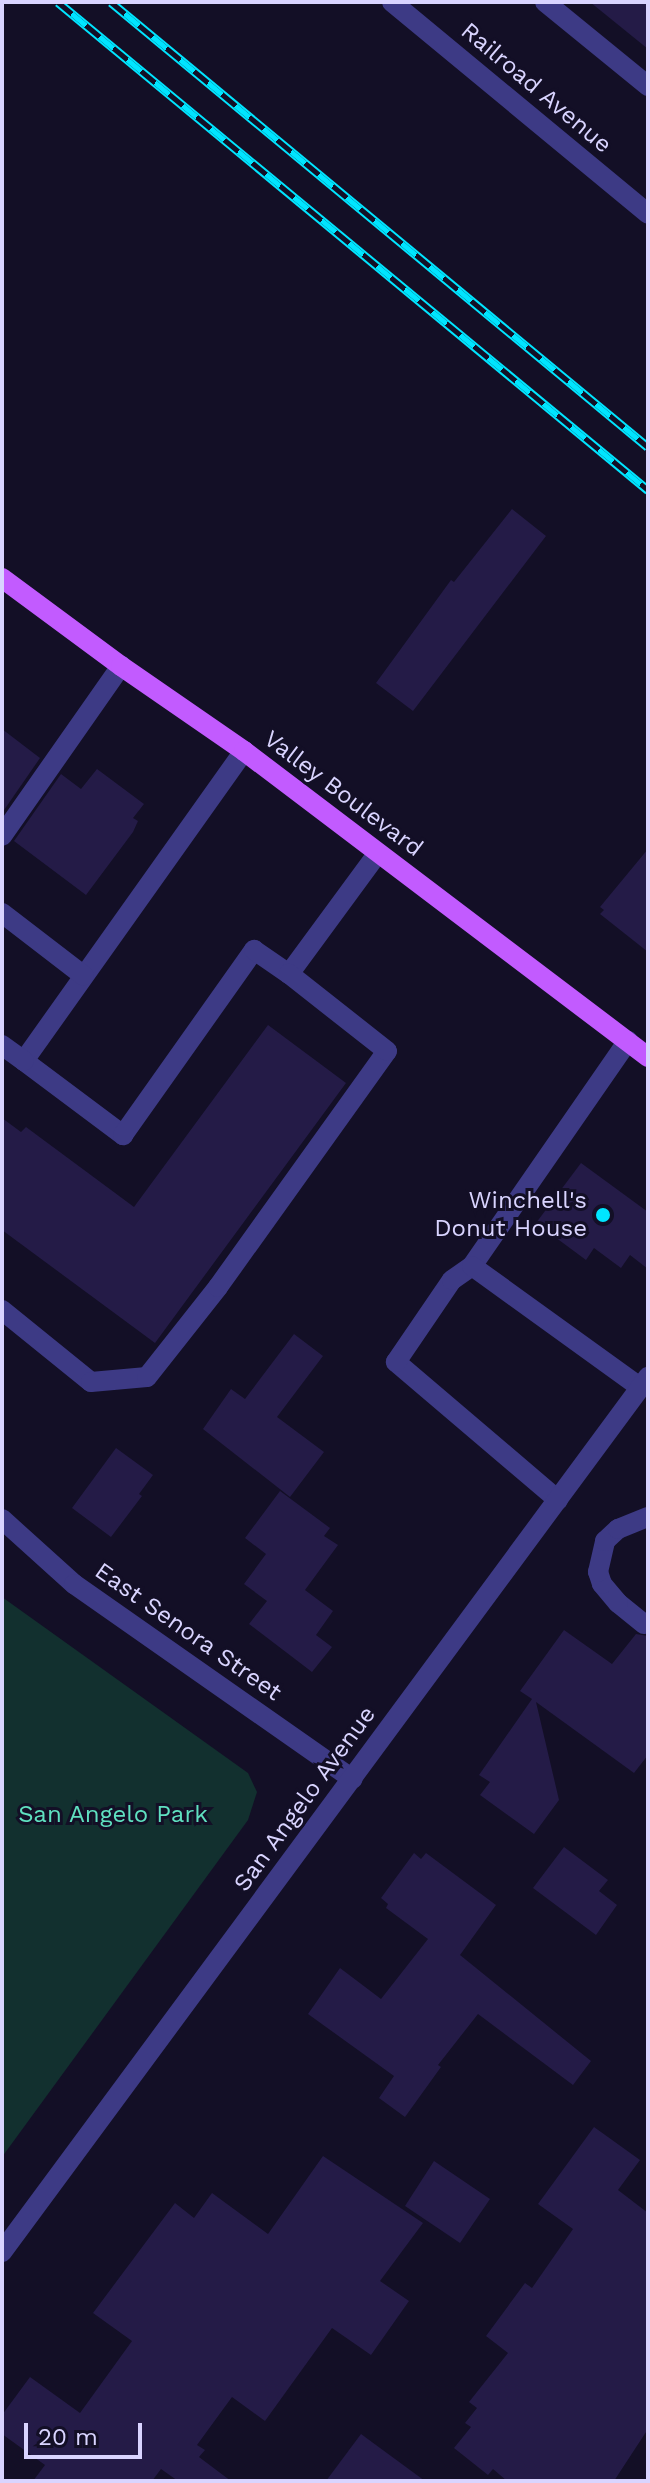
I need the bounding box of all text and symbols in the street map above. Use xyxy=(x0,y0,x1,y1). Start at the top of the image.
street label: Railroad Avenue xyxy=(454,16,618,160)
street label: Valley Boulevard xyxy=(258,725,428,863)
place label: Winchell's Donut House xyxy=(434,1187,587,1243)
marker: Winchell's Donut House xyxy=(594,1206,612,1224)
street label: East Senora Street xyxy=(89,1557,287,1707)
street label: San Angelo Avenue xyxy=(228,1700,382,1898)
park label: San Angelo Park xyxy=(18,1801,208,1829)
scale bar xyxy=(28,2407,146,2457)
text: 20 m xyxy=(38,2423,98,2451)

